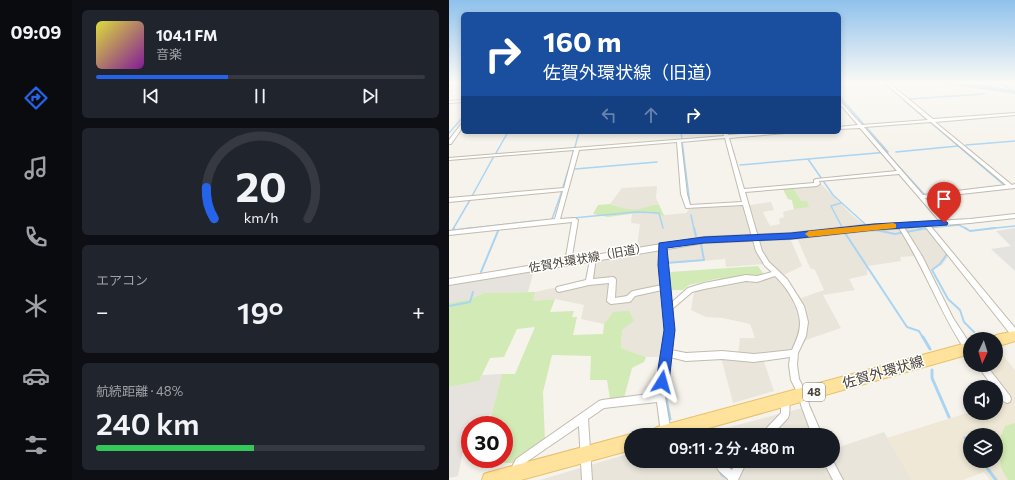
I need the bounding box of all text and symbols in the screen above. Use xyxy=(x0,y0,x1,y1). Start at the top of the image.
text: 09:09 xyxy=(11,21,61,43)
text: 160 m xyxy=(543,24,621,58)
text: 104.1 FM xyxy=(156,26,218,44)
icon: right xyxy=(477,28,529,80)
text: 音楽 xyxy=(156,46,182,62)
text: 佐賀外環状線（旧道） xyxy=(543,61,723,83)
icon: directions xyxy=(22,84,50,112)
icon: previous xyxy=(140,85,162,107)
icon: pause xyxy=(249,85,271,107)
icon: next xyxy=(359,85,381,107)
icon: left xyxy=(598,104,620,126)
icon: ahead xyxy=(640,104,662,126)
icon: right xyxy=(682,104,704,126)
icon: music xyxy=(22,154,50,182)
text: 20 xyxy=(235,160,286,211)
pin xyxy=(927,182,961,223)
icon: arrive xyxy=(933,188,955,210)
text: km/h xyxy=(243,208,278,226)
icon: phone xyxy=(22,223,50,251)
street label: 佐賀外環状線（旧道） xyxy=(528,240,648,274)
text: エアコン xyxy=(96,272,148,288)
icon: climate xyxy=(22,292,50,320)
text: 19° xyxy=(237,293,283,330)
text: − xyxy=(96,298,109,325)
text: + xyxy=(412,298,425,325)
north arrow xyxy=(963,332,1003,372)
map controls xyxy=(963,332,1003,468)
street label: 佐賀外環状線 xyxy=(840,352,926,391)
position arrow xyxy=(641,361,683,403)
icon: car xyxy=(22,362,50,390)
button: sound xyxy=(963,380,1003,420)
text: 航続距離 · 48% xyxy=(96,383,183,399)
road number: 48 xyxy=(803,383,825,401)
text: 240 km xyxy=(96,404,199,441)
speed limit sign: 30 xyxy=(461,416,513,468)
button: layers xyxy=(963,428,1003,468)
icon: filters xyxy=(22,431,50,459)
text: 09:11 · 2 分 · 480 m xyxy=(669,439,795,457)

